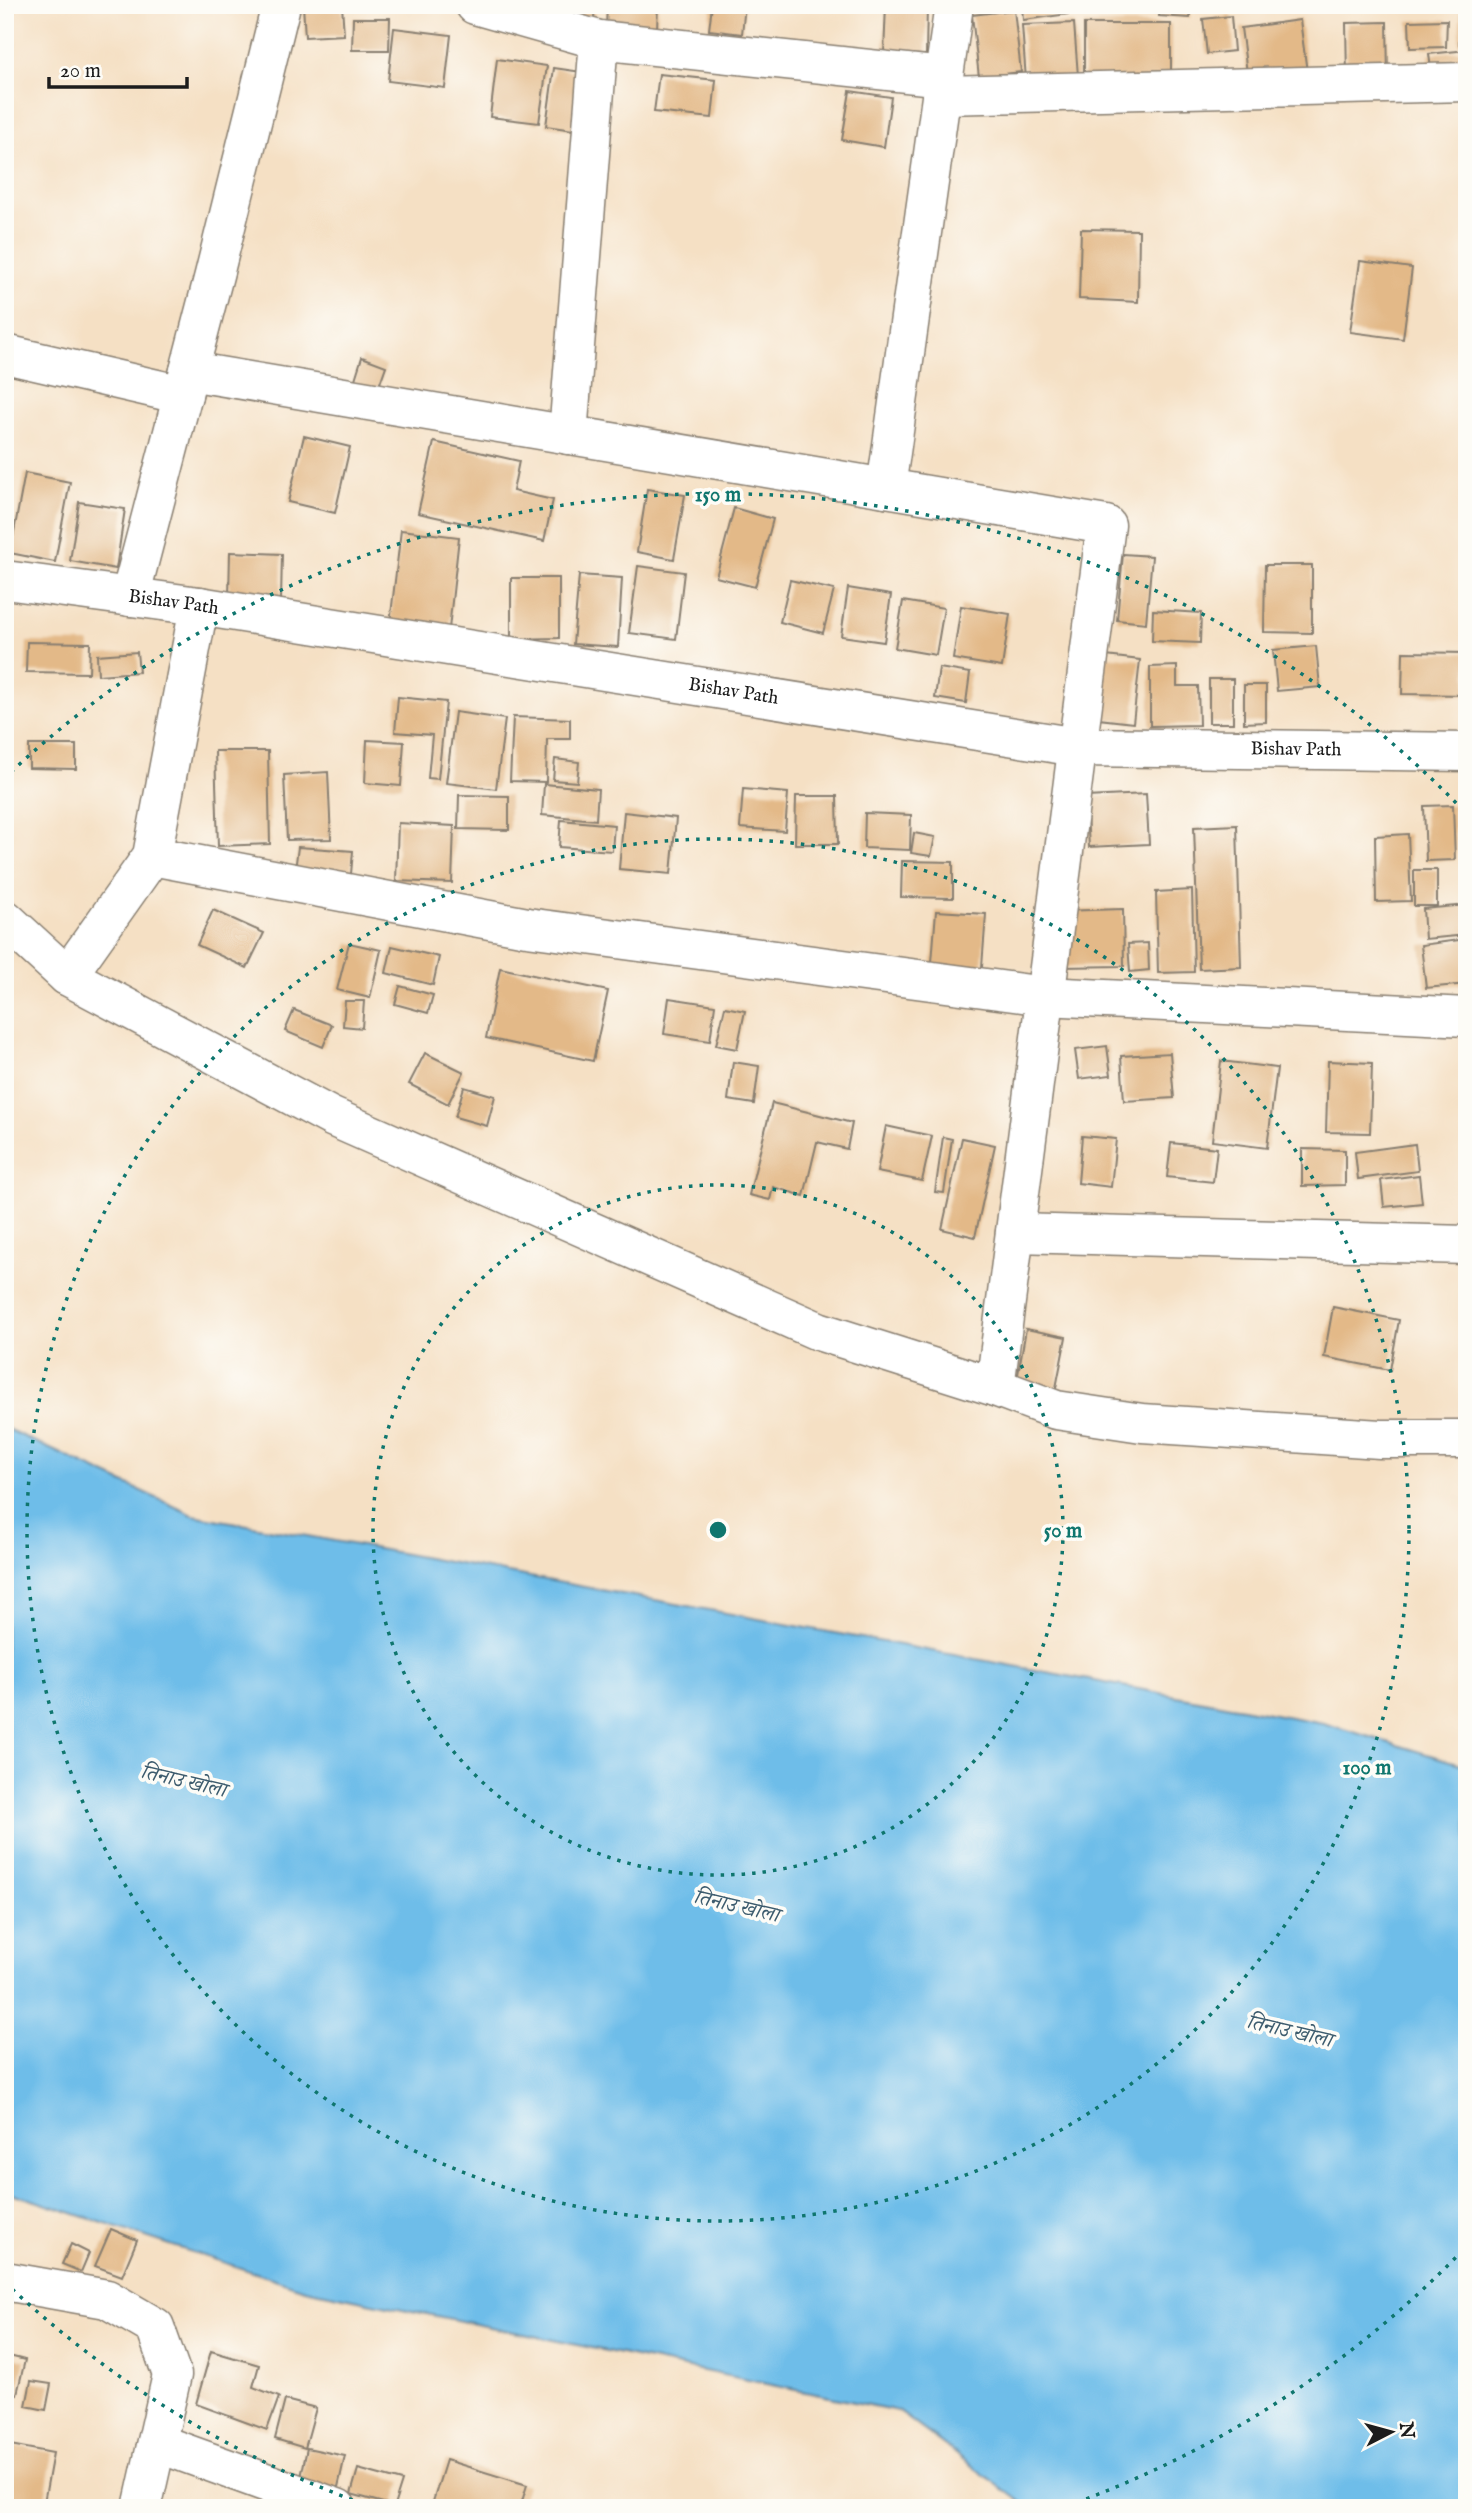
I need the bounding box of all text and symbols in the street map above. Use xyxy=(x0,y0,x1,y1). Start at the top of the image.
scale bar xyxy=(49,46,187,90)
text: 20 m xyxy=(60,58,101,85)
text: 150 m xyxy=(695,482,742,509)
street label: Bishav Path xyxy=(127,585,220,621)
street label: Bishav Path xyxy=(687,673,780,711)
street label: Bishav Path xyxy=(1250,737,1342,762)
centre of rings xyxy=(706,1518,730,1542)
text: 50 m xyxy=(1044,1518,1083,1545)
text: 100 m xyxy=(1342,1755,1392,1782)
water label: तिनाउ खोला xyxy=(138,1759,232,1806)
water label: तिनाउ खोला xyxy=(691,1884,785,1931)
water label: तिनाउ खोला xyxy=(1244,2009,1338,2056)
north arrow xyxy=(1356,2398,1426,2468)
text: N xyxy=(1393,2420,1419,2440)

